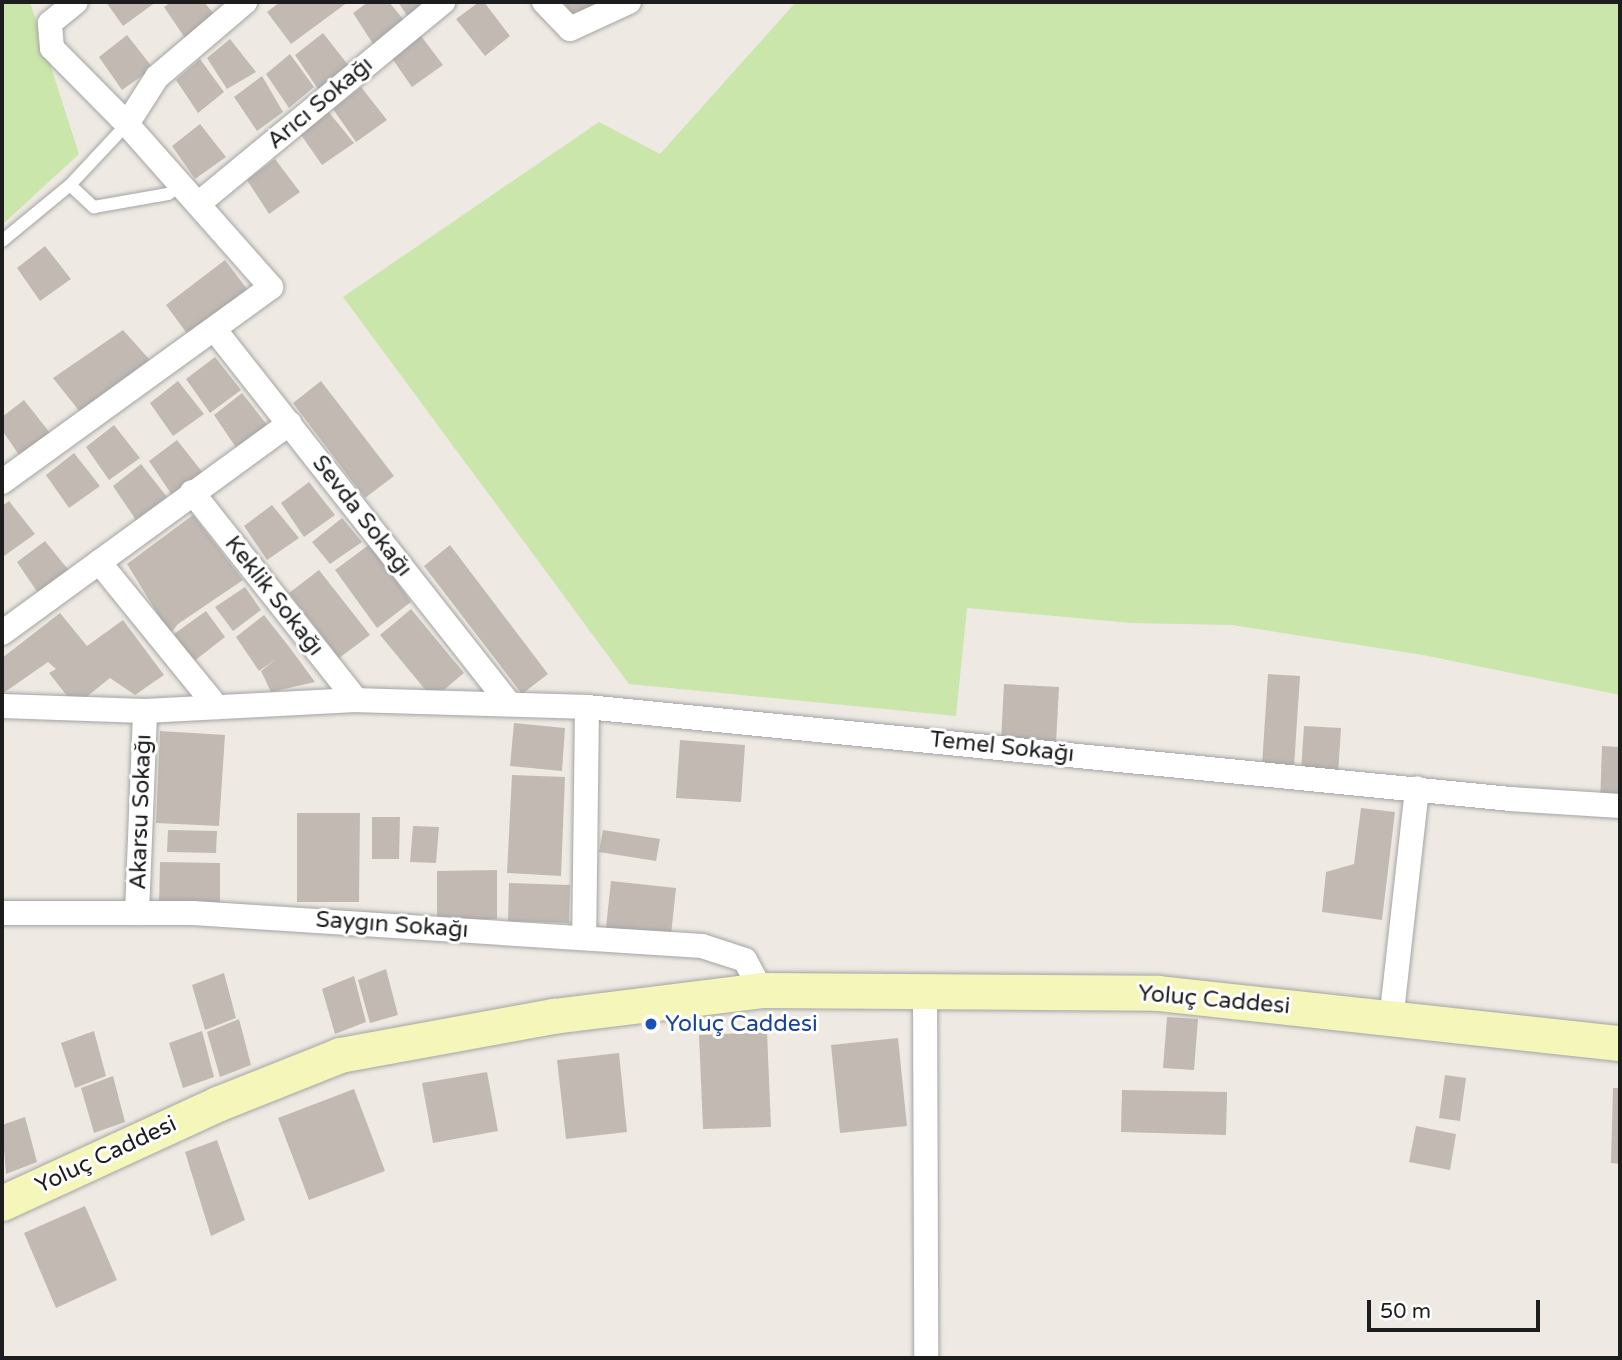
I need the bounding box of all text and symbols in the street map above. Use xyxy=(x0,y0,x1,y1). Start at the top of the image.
street label: Arıcı Sokağı xyxy=(262,51,378,155)
street label: Sevda Sokağı xyxy=(306,450,418,582)
street label: Keklik Sokağı xyxy=(219,531,329,661)
street label: Temel Sokağı xyxy=(928,726,1076,768)
street label: Akarsu Sokağı xyxy=(124,734,158,890)
street label: Saygın Sokağı xyxy=(315,906,469,944)
street label: Yoluç Caddesi xyxy=(1137,980,1291,1020)
place label: Yoluç Caddesi xyxy=(665,1010,818,1038)
marker: Yoluç Caddesi xyxy=(643,1016,659,1032)
street label: Yoluç Caddesi xyxy=(31,1110,181,1200)
scale bar xyxy=(1370,1286,1543,1330)
text: 50 m xyxy=(1380,1299,1431,1324)

